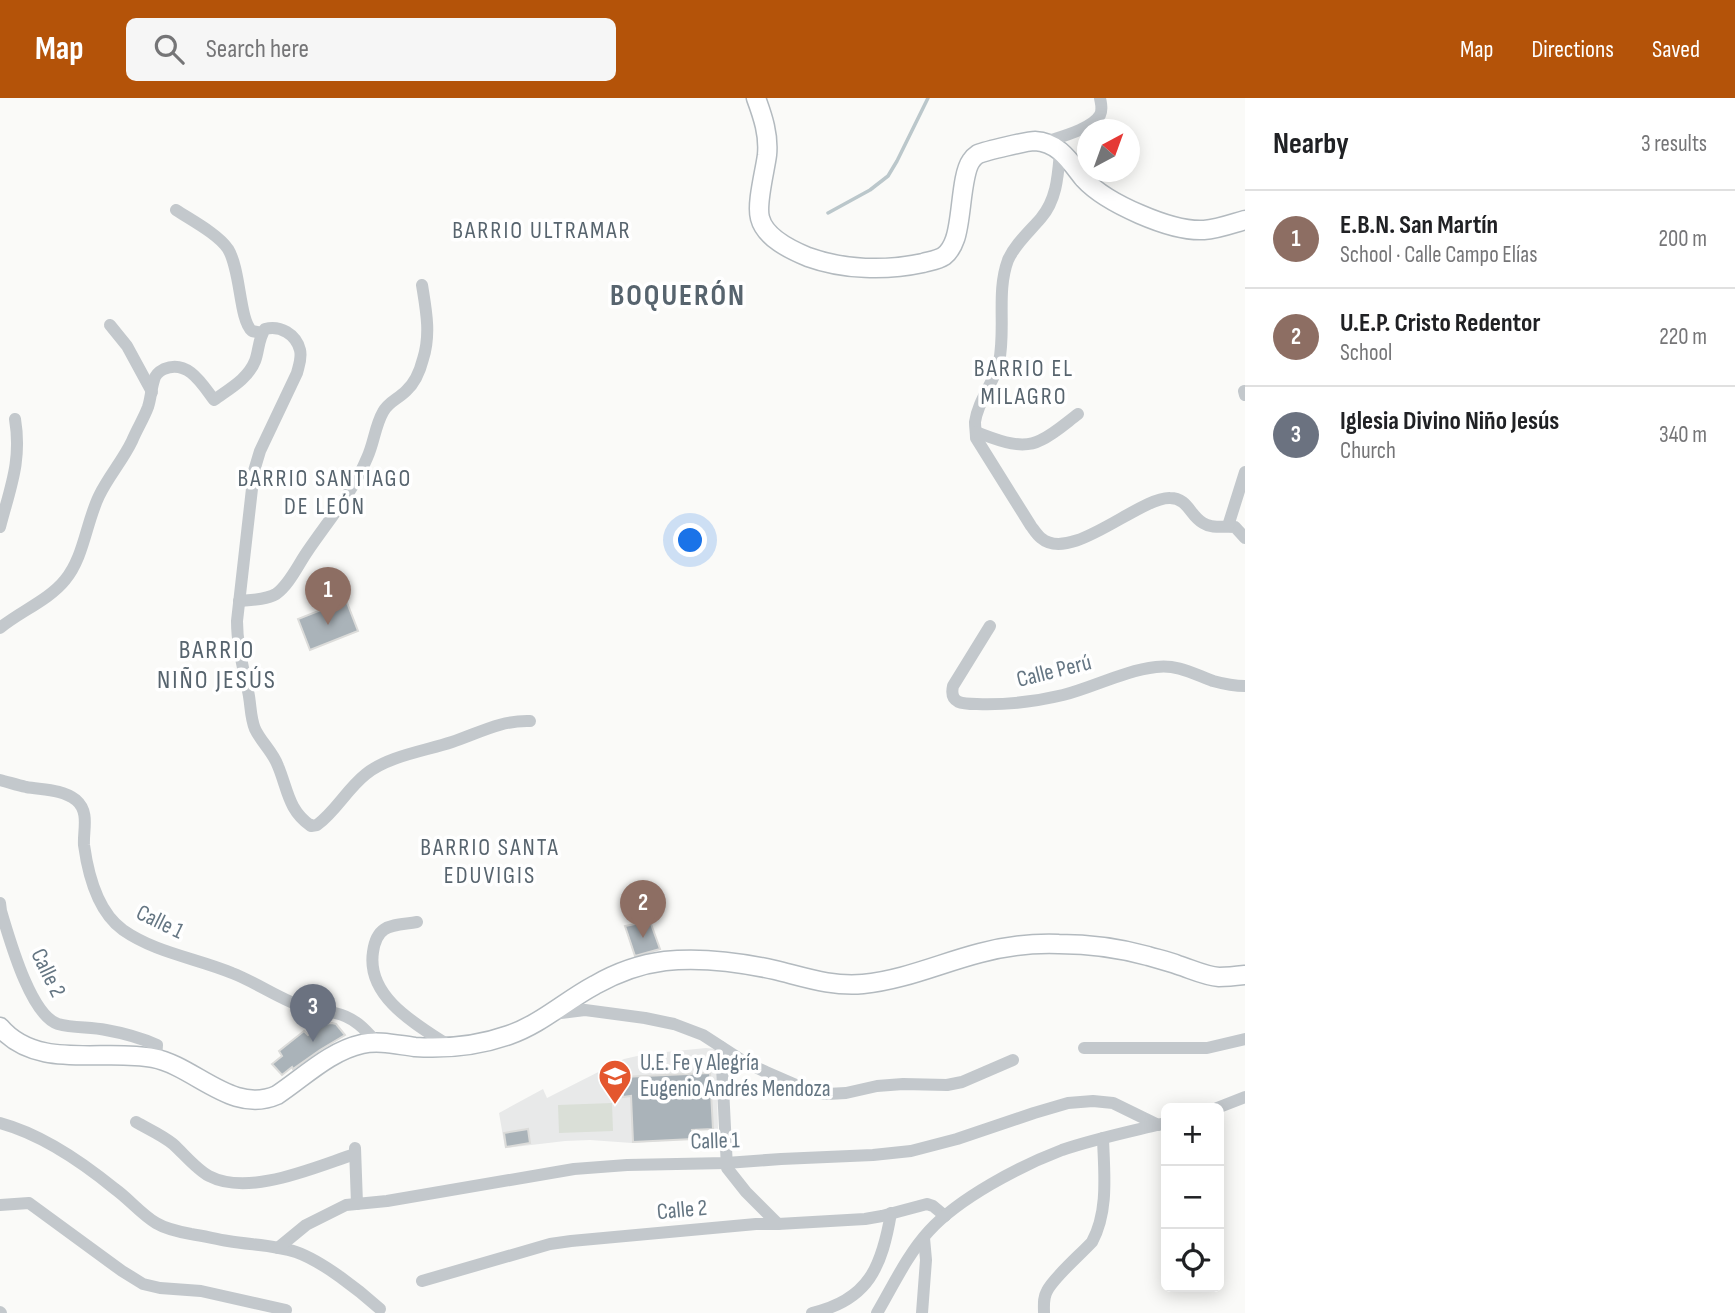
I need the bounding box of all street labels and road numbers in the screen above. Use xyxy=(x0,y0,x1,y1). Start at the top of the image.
street label: Calle Perú xyxy=(1014,648,1094,694)
street label: Calle 1 xyxy=(132,899,188,945)
street label: Calle 2 xyxy=(24,944,72,1002)
street label: Calle 1 xyxy=(690,1126,740,1156)
street label: Calle 2 xyxy=(656,1194,708,1226)

